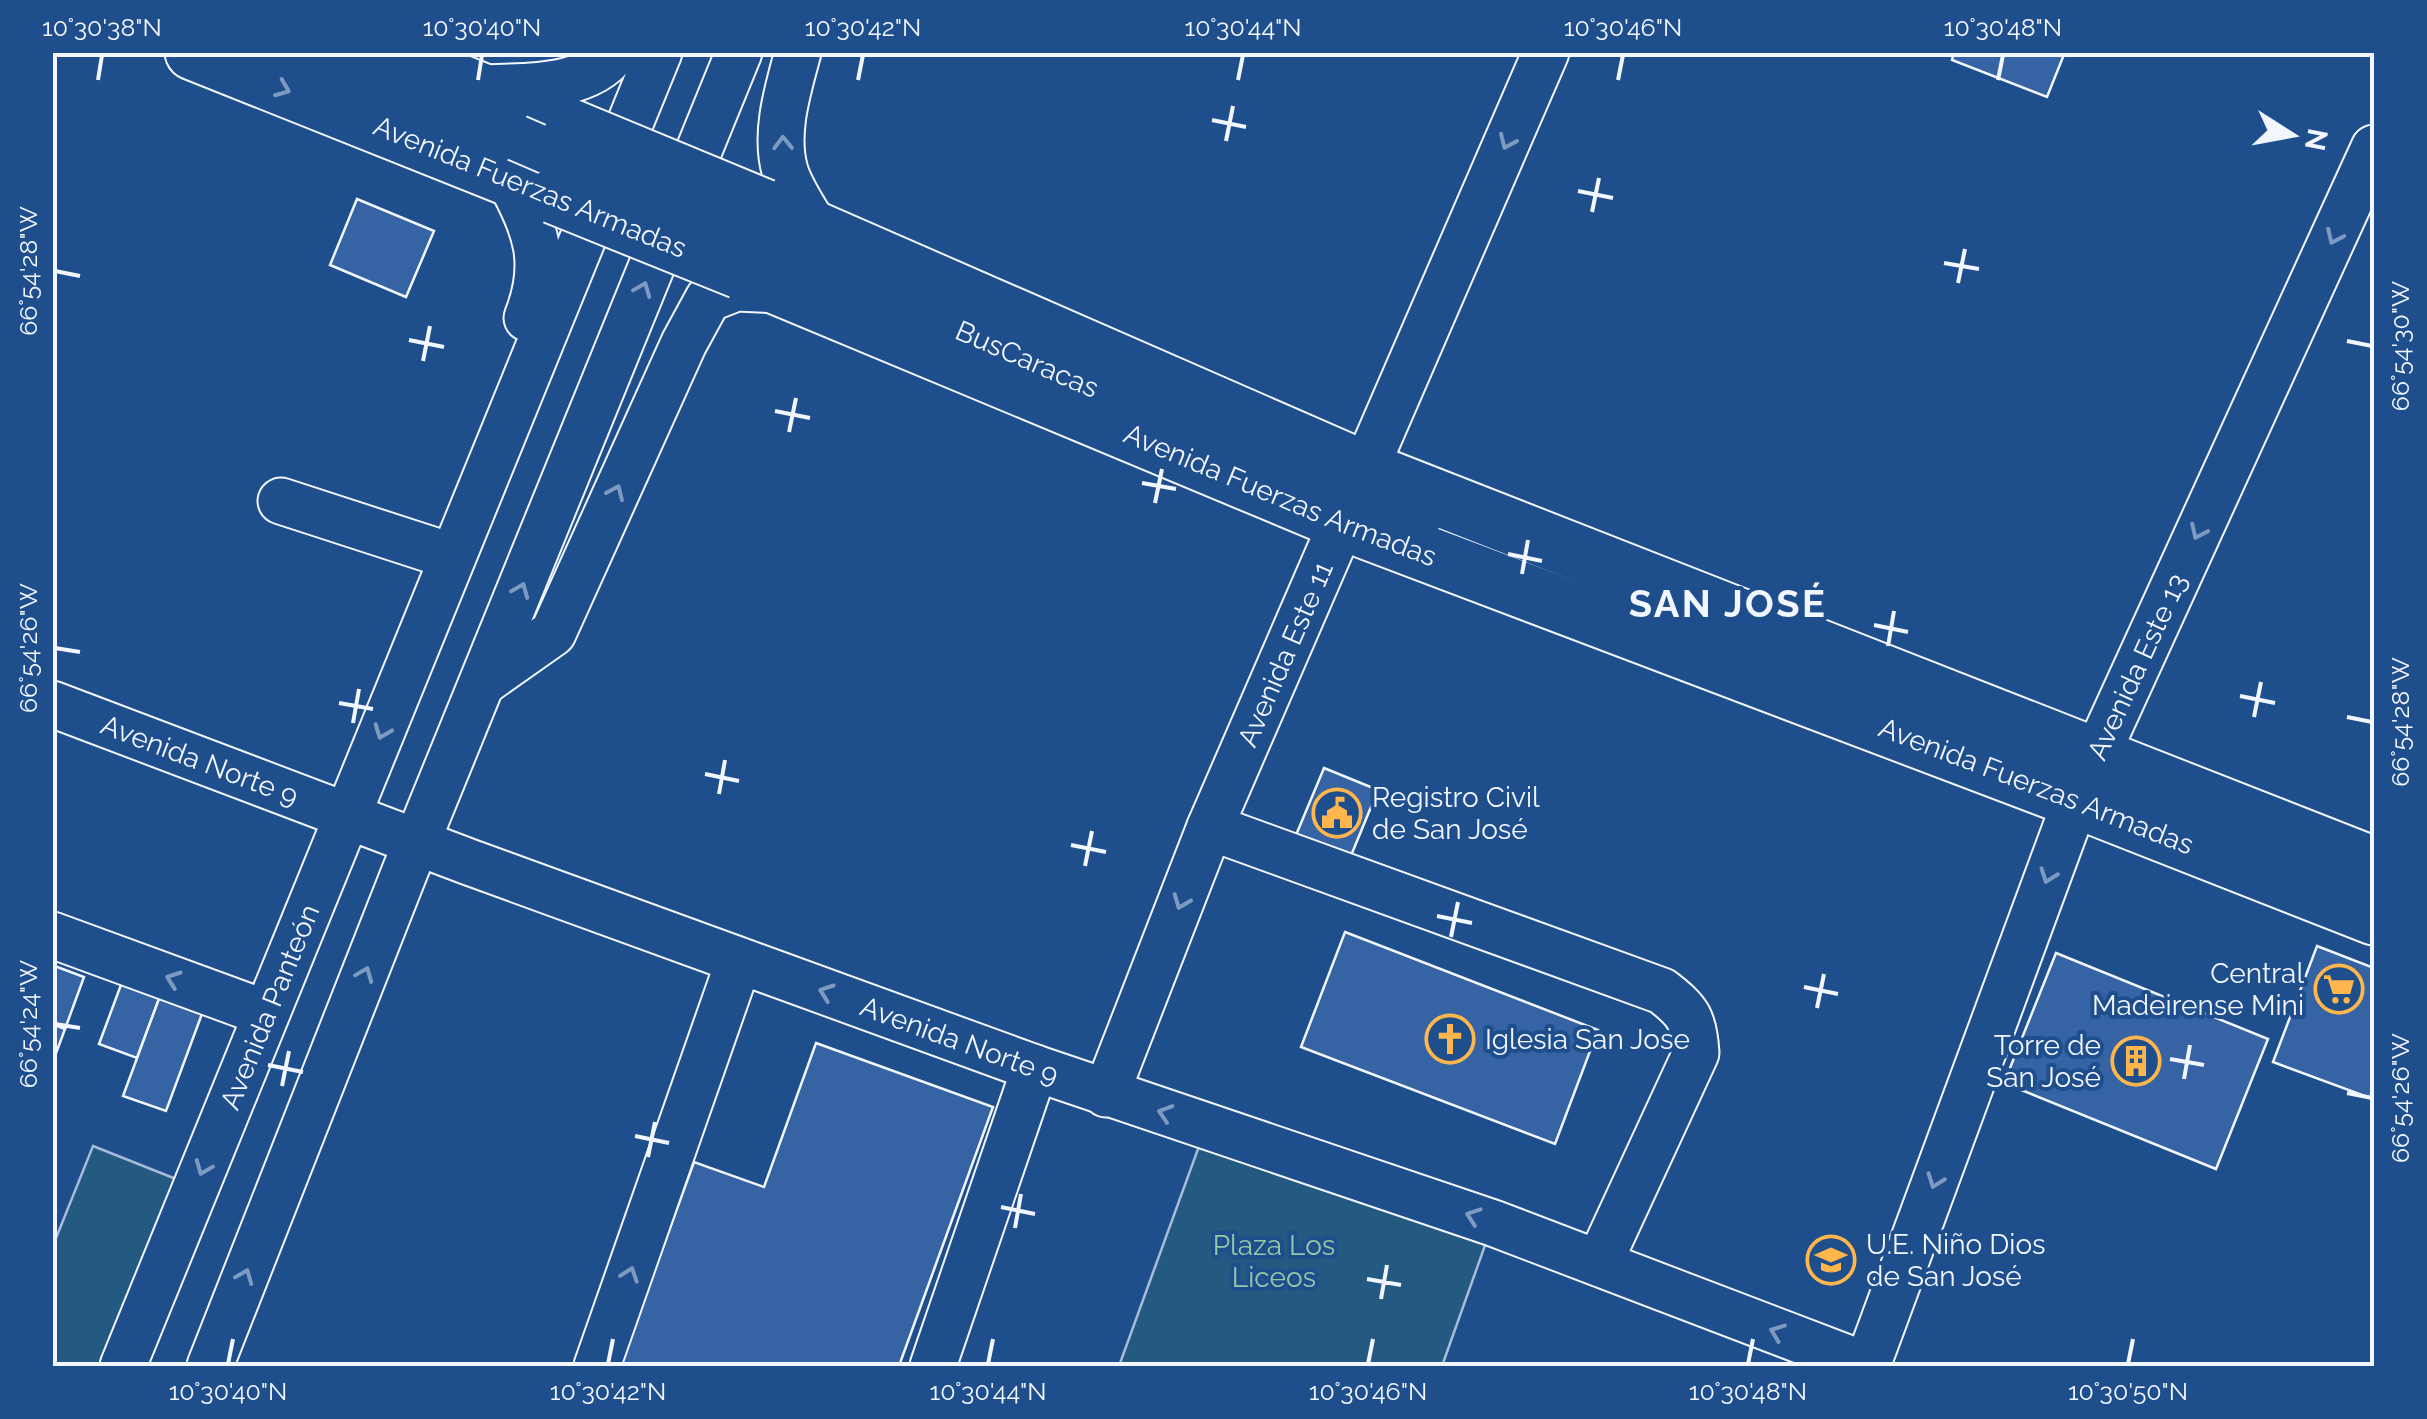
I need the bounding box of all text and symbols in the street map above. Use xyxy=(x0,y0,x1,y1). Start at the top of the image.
text: 10°30'38"N xyxy=(42,12,162,42)
text: 10°30'40"N xyxy=(423,12,541,42)
text: 10°30'42"N xyxy=(805,12,921,42)
text: 10°30'44"N xyxy=(1184,12,1302,42)
text: 10°30'46"N xyxy=(1564,12,1682,42)
text: 10°30'48"N xyxy=(1944,12,2062,42)
one-way arrow xyxy=(273,77,291,97)
north arrow xyxy=(2242,85,2342,185)
street label: Avenida Fuerzas Armadas xyxy=(369,109,691,265)
text: N xyxy=(2298,126,2334,153)
one-way arrow xyxy=(1499,132,1519,150)
one-way arrow xyxy=(772,135,794,150)
text: 66°54'28"W xyxy=(13,206,43,336)
one-way arrow xyxy=(2326,227,2346,245)
one-way arrow xyxy=(631,281,651,299)
text: 66°54'30"W xyxy=(2385,281,2415,411)
street label: BusCaracas xyxy=(951,313,1104,404)
street label: Avenida Fuerzas Armadas xyxy=(1119,417,1441,573)
one-way arrow xyxy=(604,484,624,502)
one-way arrow xyxy=(2190,522,2210,540)
street label: Avenida Este 11 xyxy=(1230,557,1340,752)
street label: Avenida Este 13 xyxy=(2080,568,2194,765)
district label: SAN JOSÉ xyxy=(1629,581,1827,626)
text: 66°54'26"W xyxy=(13,583,43,713)
one-way arrow xyxy=(509,583,529,600)
text: 66°54'28"W xyxy=(2385,657,2415,787)
street label: Avenida Norte 9 xyxy=(97,708,303,812)
street label: Avenida Fuerzas Armadas xyxy=(1874,710,2199,861)
one-way arrow xyxy=(373,722,394,739)
place label: Registro Civil de San José xyxy=(1372,781,1540,846)
public building icon: Registro Civil de San José xyxy=(1311,787,1363,839)
one-way arrow xyxy=(2039,867,2059,884)
one-way arrow xyxy=(1172,892,1192,910)
street label: Avenida Panteón xyxy=(213,899,326,1114)
place label: Central Madeirense Mini xyxy=(2092,957,2304,1022)
text: 66°54'24"W xyxy=(13,960,43,1088)
supermarket icon: Central Madeirense Mini xyxy=(2313,963,2365,1015)
one-way arrow xyxy=(353,966,373,983)
one-way arrow xyxy=(166,970,183,991)
one-way arrow xyxy=(818,983,835,1004)
street label: Avenida Norte 9 xyxy=(856,989,1063,1091)
church icon: Iglesia San Jose xyxy=(1424,1013,1476,1065)
place label: Iglesia San Jose xyxy=(1485,1023,1690,1056)
place label: Torre de San José xyxy=(1986,1029,2101,1094)
text: 66°54'26"W xyxy=(2385,1033,2415,1163)
building icon: Torre de San José xyxy=(2110,1035,2162,1087)
one-way arrow xyxy=(1157,1105,1174,1125)
one-way arrow xyxy=(194,1158,214,1176)
one-way arrow xyxy=(1926,1172,1947,1189)
one-way arrow xyxy=(1466,1208,1483,1228)
place label: U.E. Niño Dios de San José xyxy=(1866,1228,2046,1293)
park label: Plaza Los Liceos xyxy=(1213,1229,1335,1294)
school or university icon: U.E. Niño Dios de San José xyxy=(1805,1234,1857,1286)
one-way arrow xyxy=(618,1267,638,1284)
one-way arrow xyxy=(234,1268,254,1286)
one-way arrow xyxy=(1769,1323,1787,1343)
text: 10°30'40"N xyxy=(169,1376,287,1406)
text: 10°30'42"N xyxy=(550,1376,666,1406)
text: 10°30'44"N xyxy=(929,1376,1047,1406)
text: 10°30'46"N xyxy=(1309,1376,1427,1406)
text: 10°30'48"N xyxy=(1689,1376,1807,1406)
text: 10°30'50"N xyxy=(2068,1376,2188,1406)

